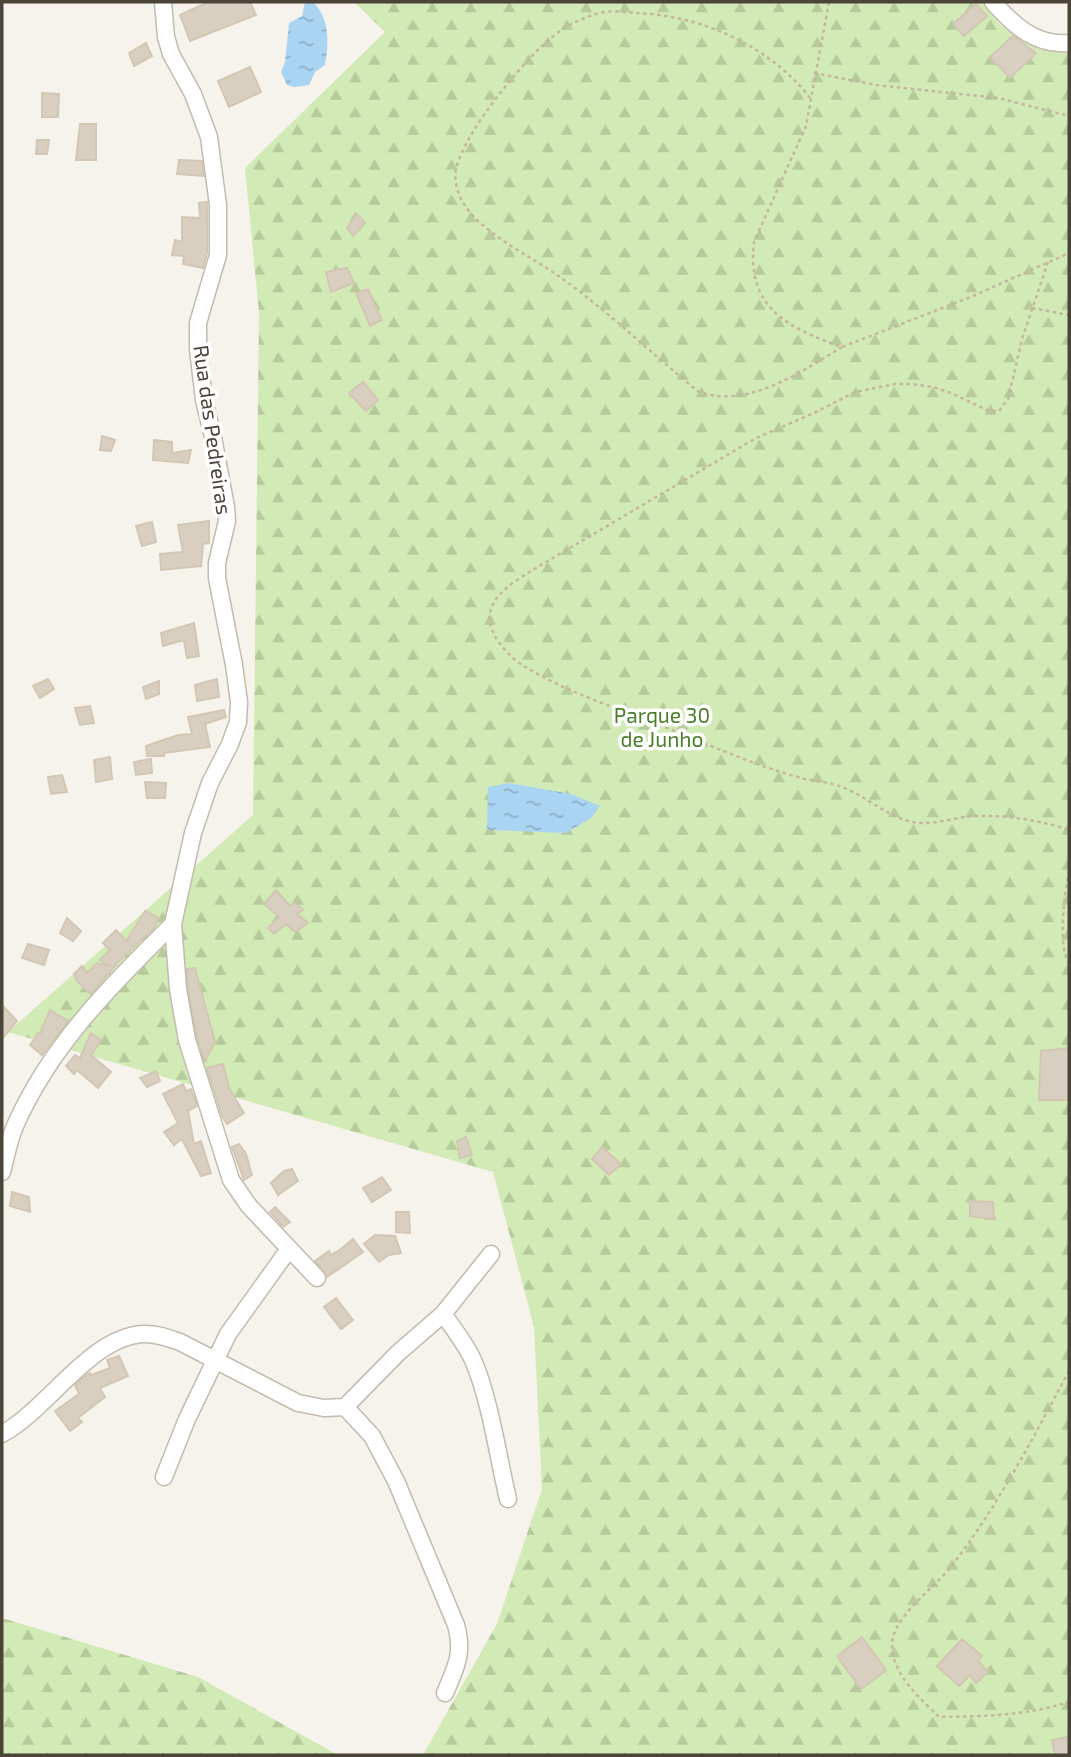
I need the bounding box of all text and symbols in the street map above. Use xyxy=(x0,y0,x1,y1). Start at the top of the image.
street label: Rua das Pedreiras xyxy=(189,343,238,516)
park label: Parque 30 de Junho xyxy=(614,702,710,751)

